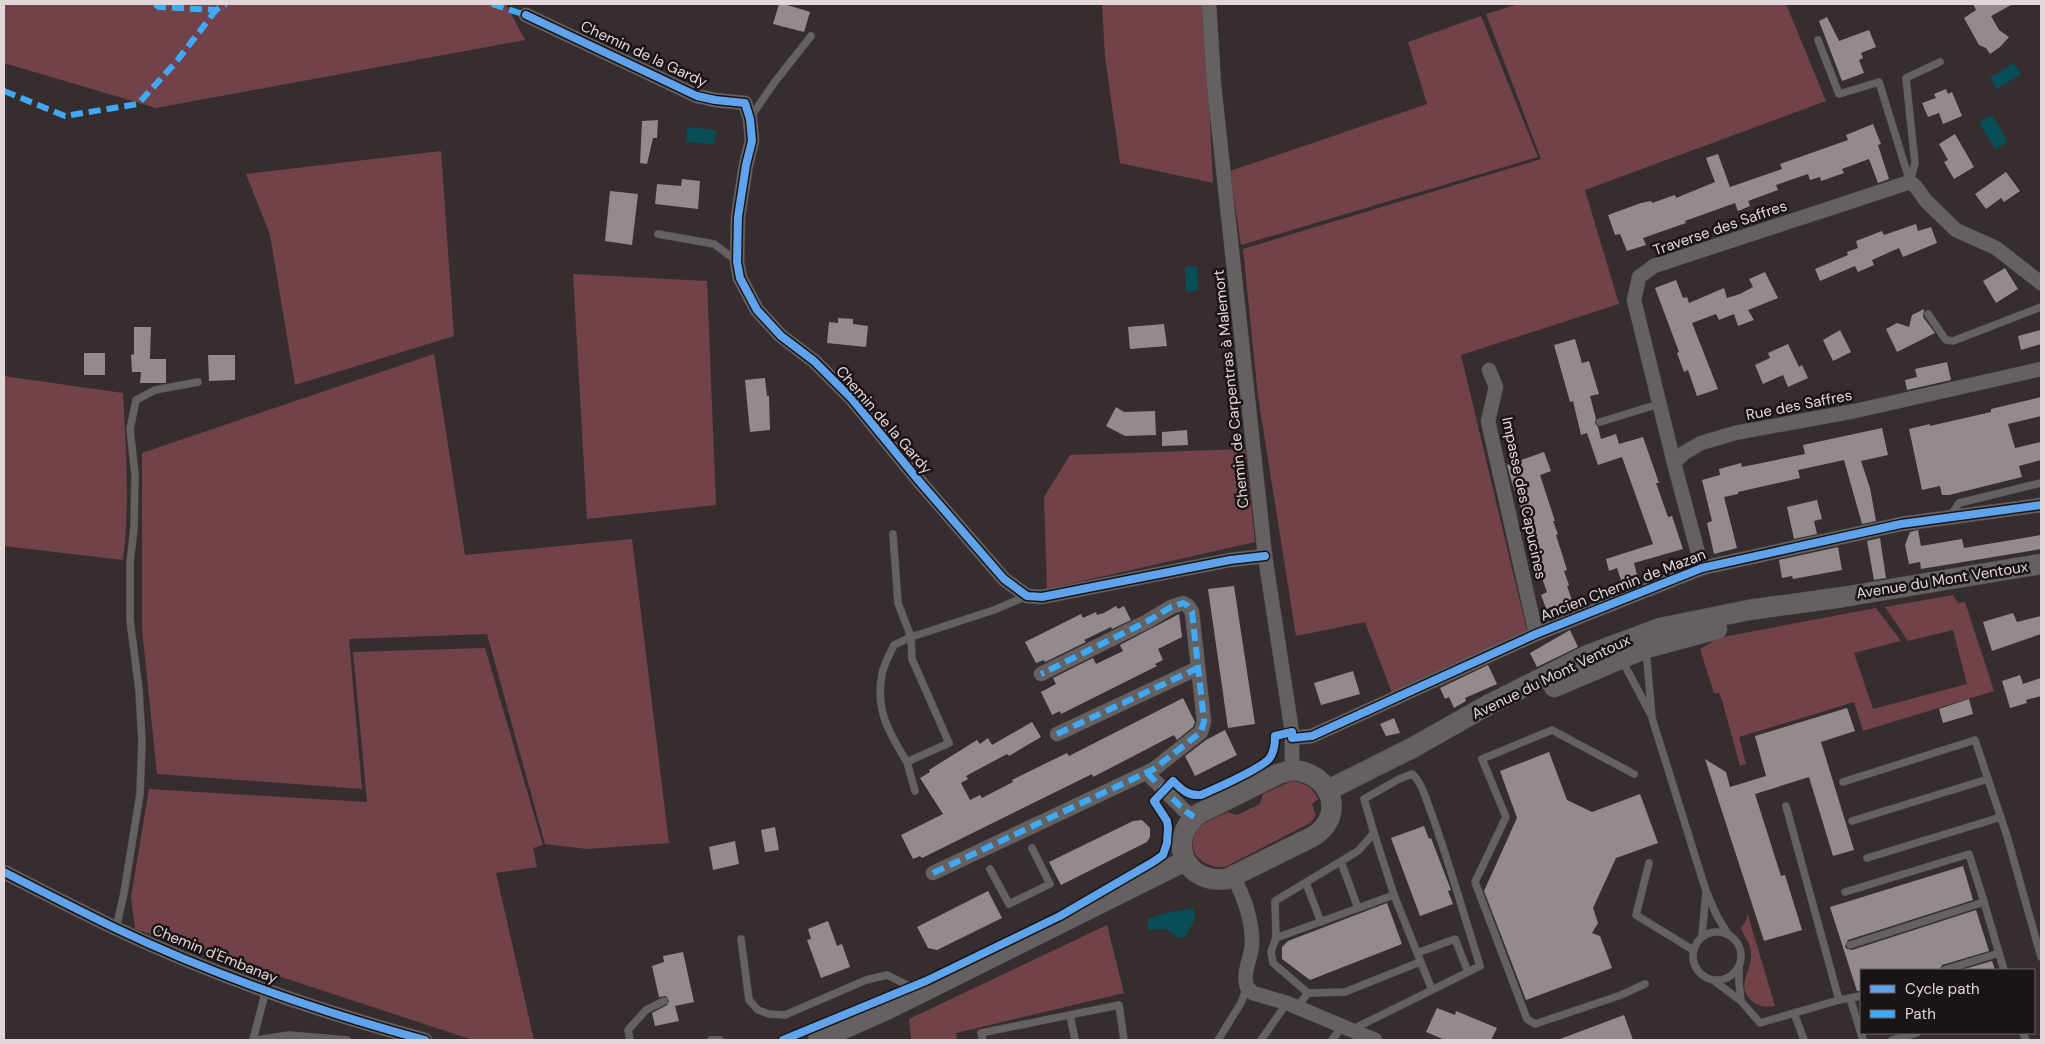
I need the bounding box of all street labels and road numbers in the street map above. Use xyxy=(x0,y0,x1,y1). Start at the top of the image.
street label: Chemin de la Gardy xyxy=(578,16,711,92)
street label: Traverse des Saffres xyxy=(1650,196,1790,260)
street label: Chemin de Carpentras à Malemort xyxy=(1209,269,1253,509)
street label: Chemin de la Gardy xyxy=(831,362,937,479)
street label: Rue des Saffres xyxy=(1744,385,1854,425)
street label: Impasse des Capucines xyxy=(1497,415,1551,581)
street label: Ancien Chemin de Mazan xyxy=(1537,544,1709,626)
street label: Avenue du Mont Ventoux xyxy=(1855,556,2030,603)
street label: Avenue du Mont Ventoux xyxy=(1469,630,1634,724)
street label: Chemin d'Embanay xyxy=(149,920,281,989)

